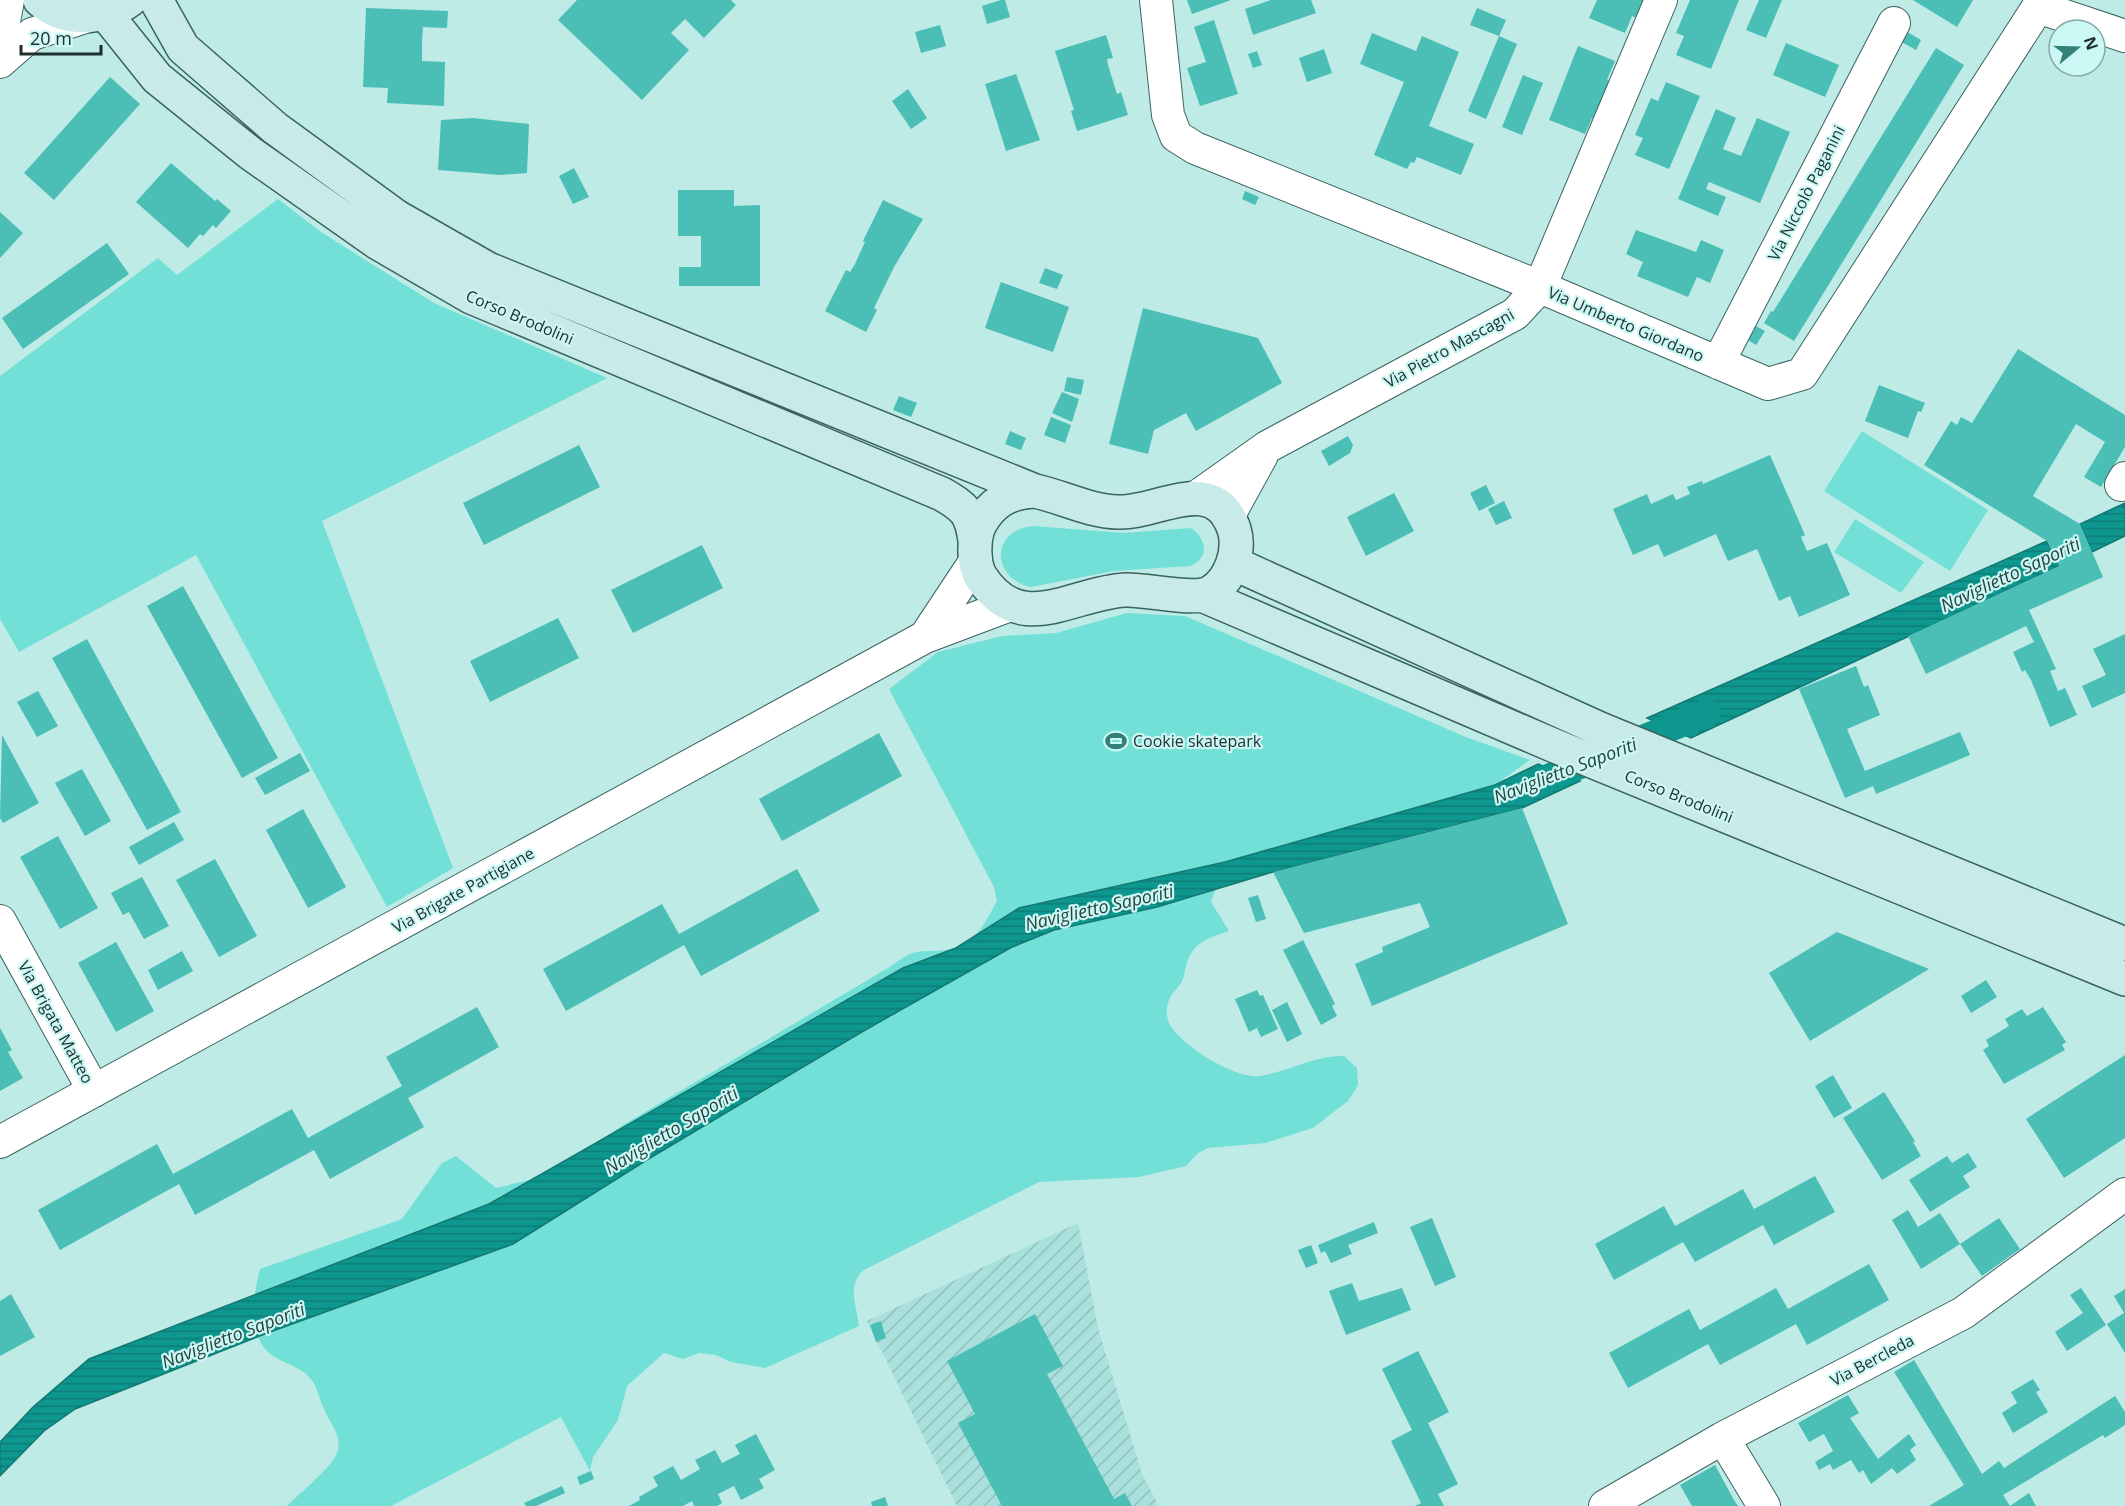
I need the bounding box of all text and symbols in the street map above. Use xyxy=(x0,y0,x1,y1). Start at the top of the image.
scale bar xyxy=(21,18,100,56)
north arrow xyxy=(2047,18,2107,78)
text: 20 m xyxy=(30,26,72,50)
text: N xyxy=(2079,33,2104,53)
street label: Via Niccolò Paganini xyxy=(1762,122,1850,264)
street label: Via Umberto Giordano xyxy=(1544,281,1708,367)
street label: Corso Brodolini xyxy=(463,284,577,350)
street label: Via Pietro Mascagni xyxy=(1380,303,1518,393)
water label: Naviglietto Saporiti xyxy=(1936,531,2084,617)
sports icon: Cookie skatepark xyxy=(1104,729,1128,753)
place label: Cookie skatepark xyxy=(1133,730,1262,752)
water label: Naviglietto Saporiti xyxy=(1490,731,1641,808)
street label: Corso Brodolini xyxy=(1621,764,1737,828)
street label: Via Brigate Partigiane xyxy=(388,842,538,938)
water label: Naviglietto Saporiti xyxy=(1022,878,1176,936)
street label: Via Brigata Matteo xyxy=(13,957,99,1087)
water label: Naviglietto Saporiti xyxy=(600,1080,743,1179)
water label: Naviglietto Saporiti xyxy=(158,1296,309,1373)
street label: Via Bercleda xyxy=(1826,1329,1918,1391)

